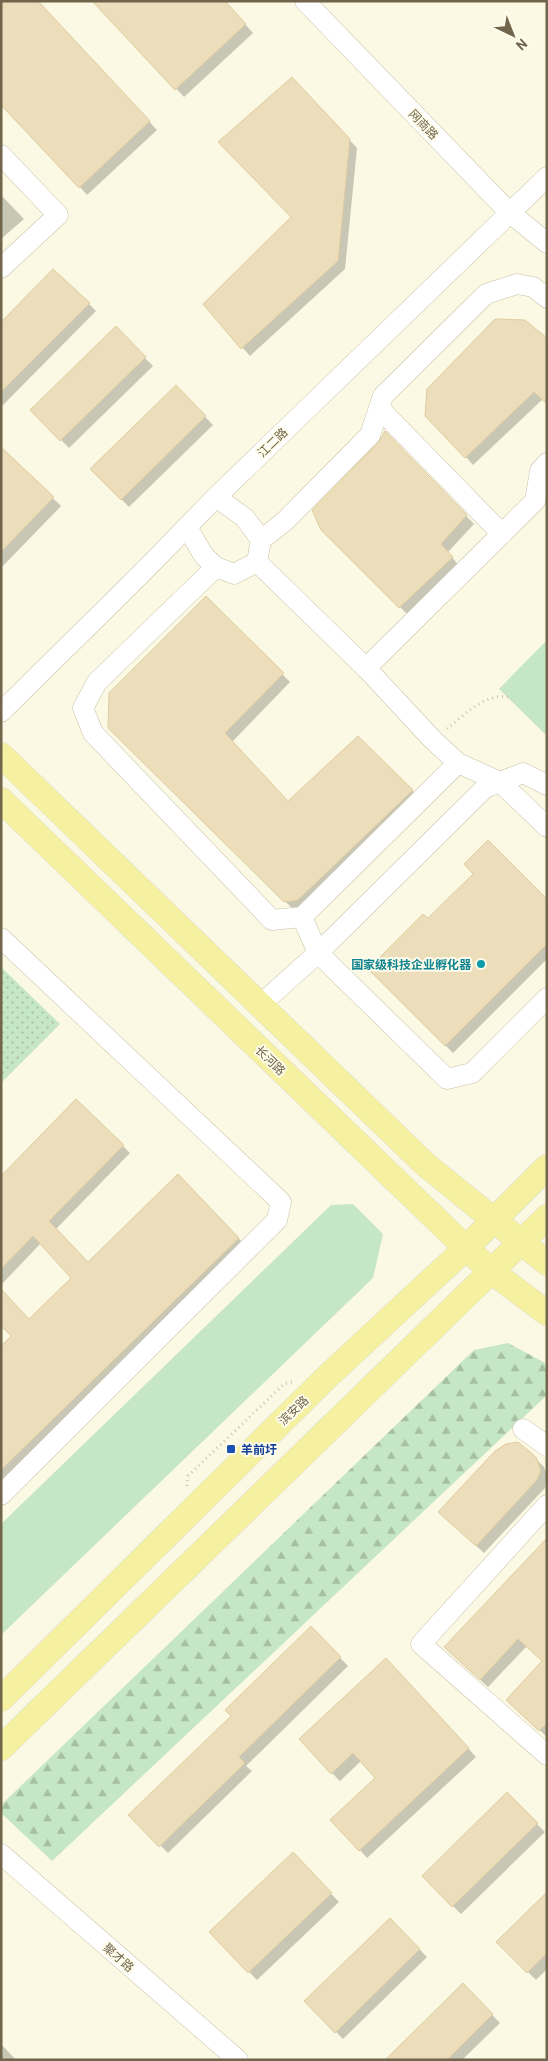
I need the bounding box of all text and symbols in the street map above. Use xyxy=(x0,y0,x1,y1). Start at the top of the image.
north arrow xyxy=(488,10,538,60)
text: N xyxy=(513,35,531,54)
street label: 网商路 xyxy=(406,106,442,142)
street label: 江二路 xyxy=(254,424,290,460)
place label: 国家级科技企业孵化器 xyxy=(351,957,472,971)
marker: 国家级科技企业孵化器 xyxy=(475,958,487,970)
street label: 长河路 xyxy=(253,1042,289,1078)
street label: 滨安路 xyxy=(275,1392,311,1428)
place label: 羊前圩 xyxy=(241,1442,277,1456)
marker: 羊前圩 xyxy=(225,1443,237,1455)
street label: 聚才路 xyxy=(101,1940,137,1974)

